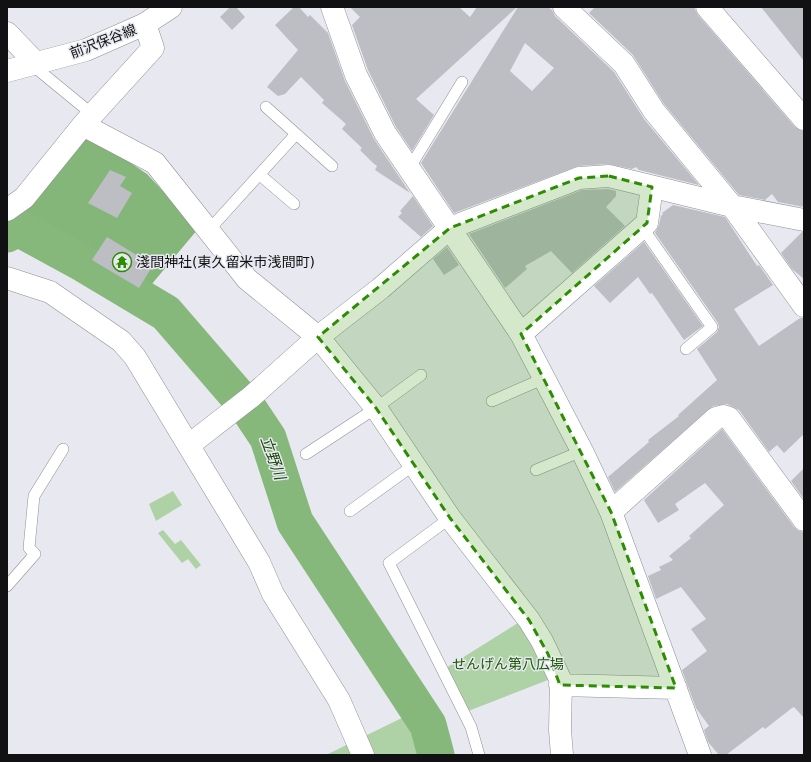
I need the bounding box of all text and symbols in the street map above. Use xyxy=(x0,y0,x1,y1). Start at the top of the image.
street label: 前沢保谷線 xyxy=(67,21,139,61)
temple icon: 淺間神社(東久留米市浅間町) xyxy=(111,251,133,273)
place label: 淺間神社(東久留米市浅間町) xyxy=(136,254,315,270)
water label: 立野川 xyxy=(257,434,290,484)
park label: せんげん第八広場 xyxy=(452,656,564,672)

